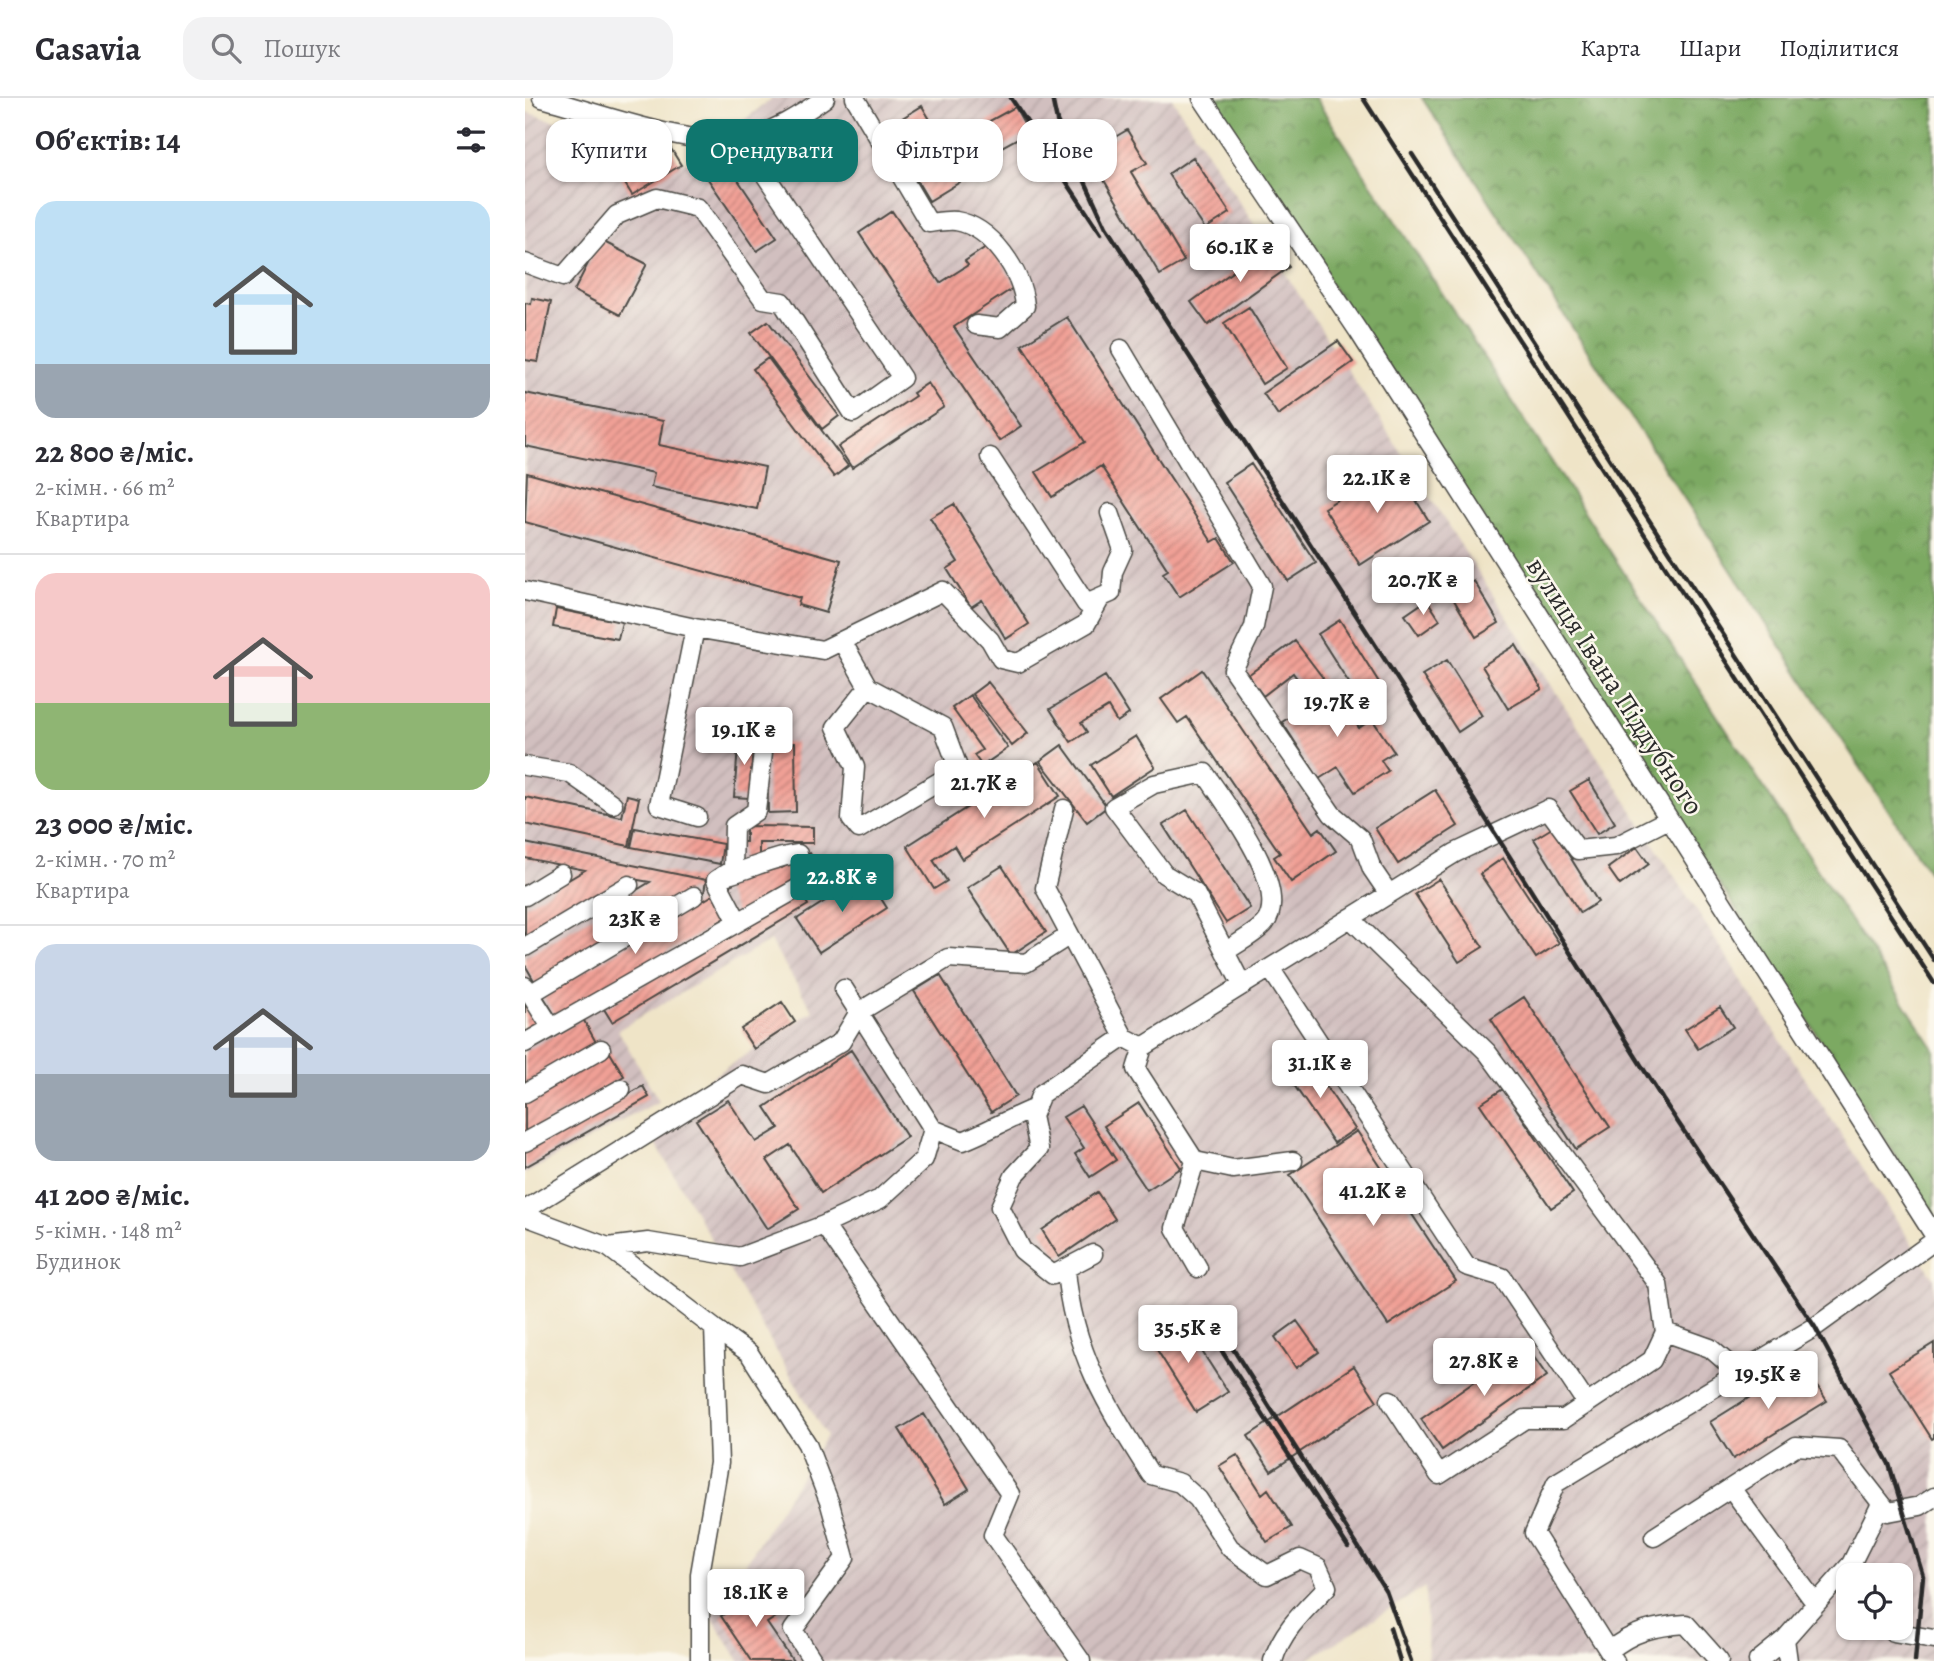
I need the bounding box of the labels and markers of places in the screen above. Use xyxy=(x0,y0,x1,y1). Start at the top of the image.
pin: 60.1K ₴ xyxy=(1175,225,1305,284)
pin: 22.1K ₴ xyxy=(1312,456,1442,515)
pin: 20.7K ₴ xyxy=(1358,558,1488,617)
pin: 19.7K ₴ xyxy=(1272,680,1402,739)
pin: 19.1K ₴ xyxy=(679,708,809,767)
pin: 21.7K ₴ xyxy=(919,760,1049,820)
pin: 22.8K ₴ xyxy=(777,854,907,914)
pin: 23K ₴ xyxy=(586,896,684,956)
pin: 31.1K ₴ xyxy=(1255,1040,1385,1100)
pin: 41.2K ₴ xyxy=(1308,1168,1438,1228)
pin: 35.5K ₴ xyxy=(1123,1306,1253,1365)
pin: 27.8K ₴ xyxy=(1419,1338,1549,1398)
pin: 19.5K ₴ xyxy=(1703,1352,1833,1411)
pin: 18.1K ₴ xyxy=(691,1570,821,1629)

